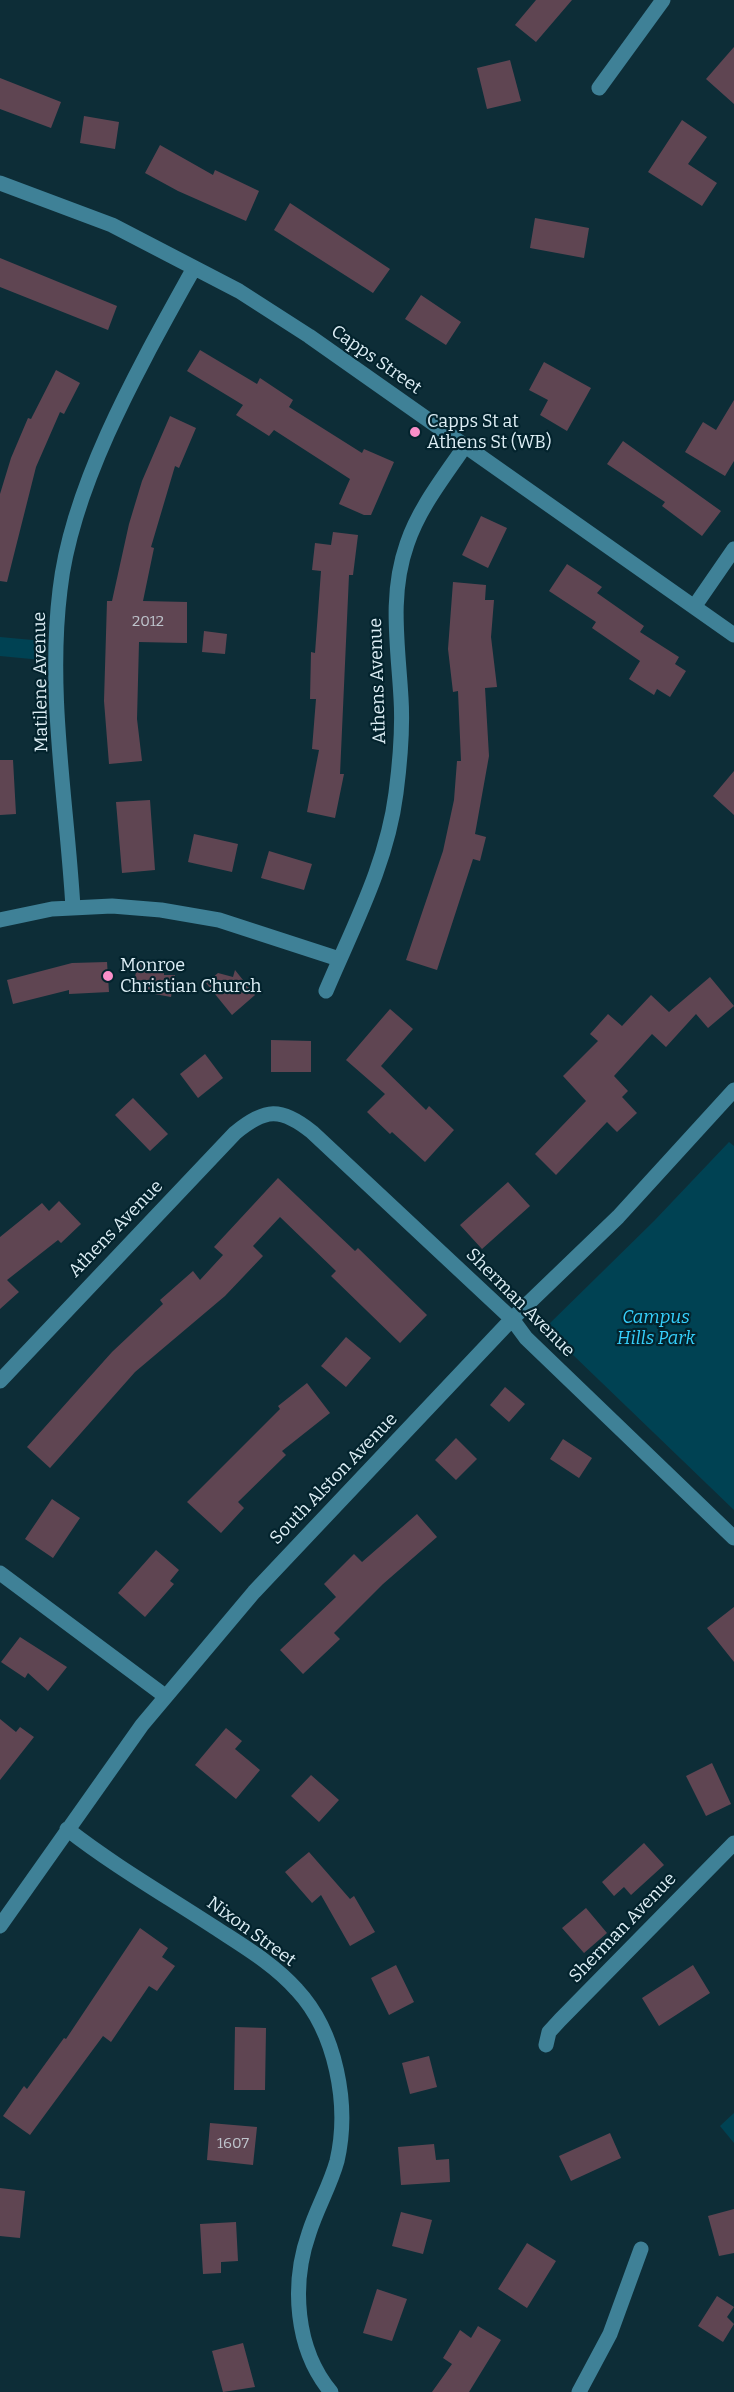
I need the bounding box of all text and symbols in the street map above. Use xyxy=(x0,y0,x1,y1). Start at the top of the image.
street label: Capps Street xyxy=(327,321,425,399)
place label: Capps St at Athens St (WB) xyxy=(427,411,552,454)
marker: Capps St at Athens St (WB) xyxy=(408,425,422,439)
street label: Matilene Avenue xyxy=(29,612,53,752)
house number: 2012 xyxy=(132,613,164,631)
street label: Athens Avenue xyxy=(365,617,391,745)
place label: Monroe Christian Church xyxy=(120,955,262,998)
marker: Monroe Christian Church xyxy=(101,969,115,983)
street label: Athens Avenue xyxy=(64,1176,168,1282)
street label: Sherman Avenue xyxy=(461,1244,579,1362)
park label: Campus Hills Park xyxy=(617,1307,695,1350)
street label: South Alston Avenue xyxy=(266,1409,402,1549)
street label: Sherman Avenue xyxy=(565,1868,681,1988)
street label: Nixon Street xyxy=(202,1892,300,1972)
house number: 1607 xyxy=(217,2135,249,2153)

